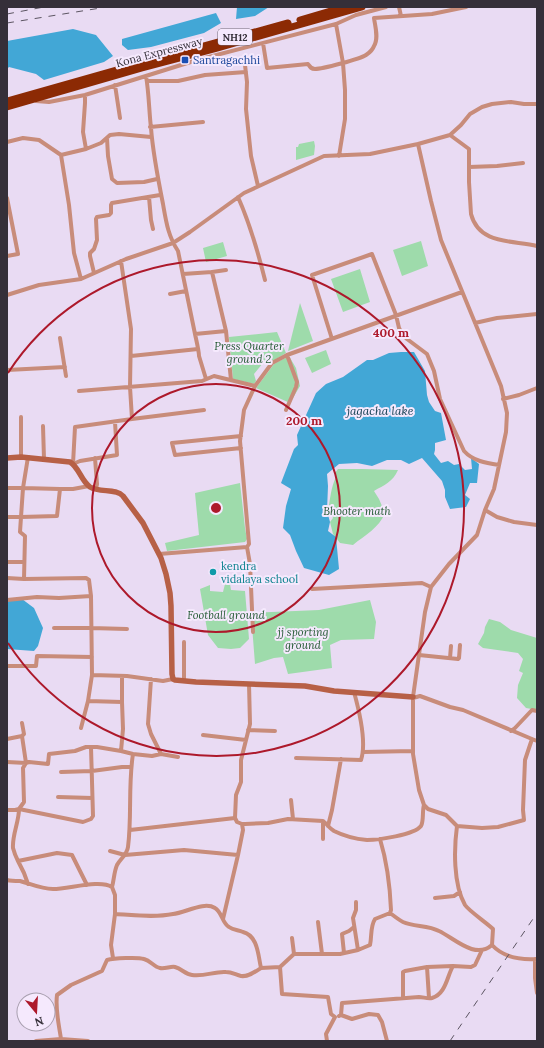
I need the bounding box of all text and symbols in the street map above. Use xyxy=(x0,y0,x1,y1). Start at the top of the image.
road number: NH12 xyxy=(218,29,252,45)
street label: Kona Expressway xyxy=(114,34,204,70)
place label: Santragachhi xyxy=(193,53,260,67)
marker: Santragachhi xyxy=(180,55,190,65)
text: 400 m xyxy=(373,325,409,340)
park label: Press Quarter ground 2 xyxy=(214,339,285,366)
water label: jagacha lake xyxy=(345,403,414,418)
text: 200 m xyxy=(286,413,322,428)
centre of rings xyxy=(209,501,223,515)
park label: Bhooter math xyxy=(323,504,392,518)
place label: kendra vidalaya school xyxy=(221,559,298,586)
marker: kendra vidalaya school xyxy=(208,567,218,577)
park label: Football ground xyxy=(187,608,266,622)
park label: jj sporting ground xyxy=(276,625,329,652)
north arrow xyxy=(16,992,56,1032)
text: N xyxy=(32,1014,45,1030)

